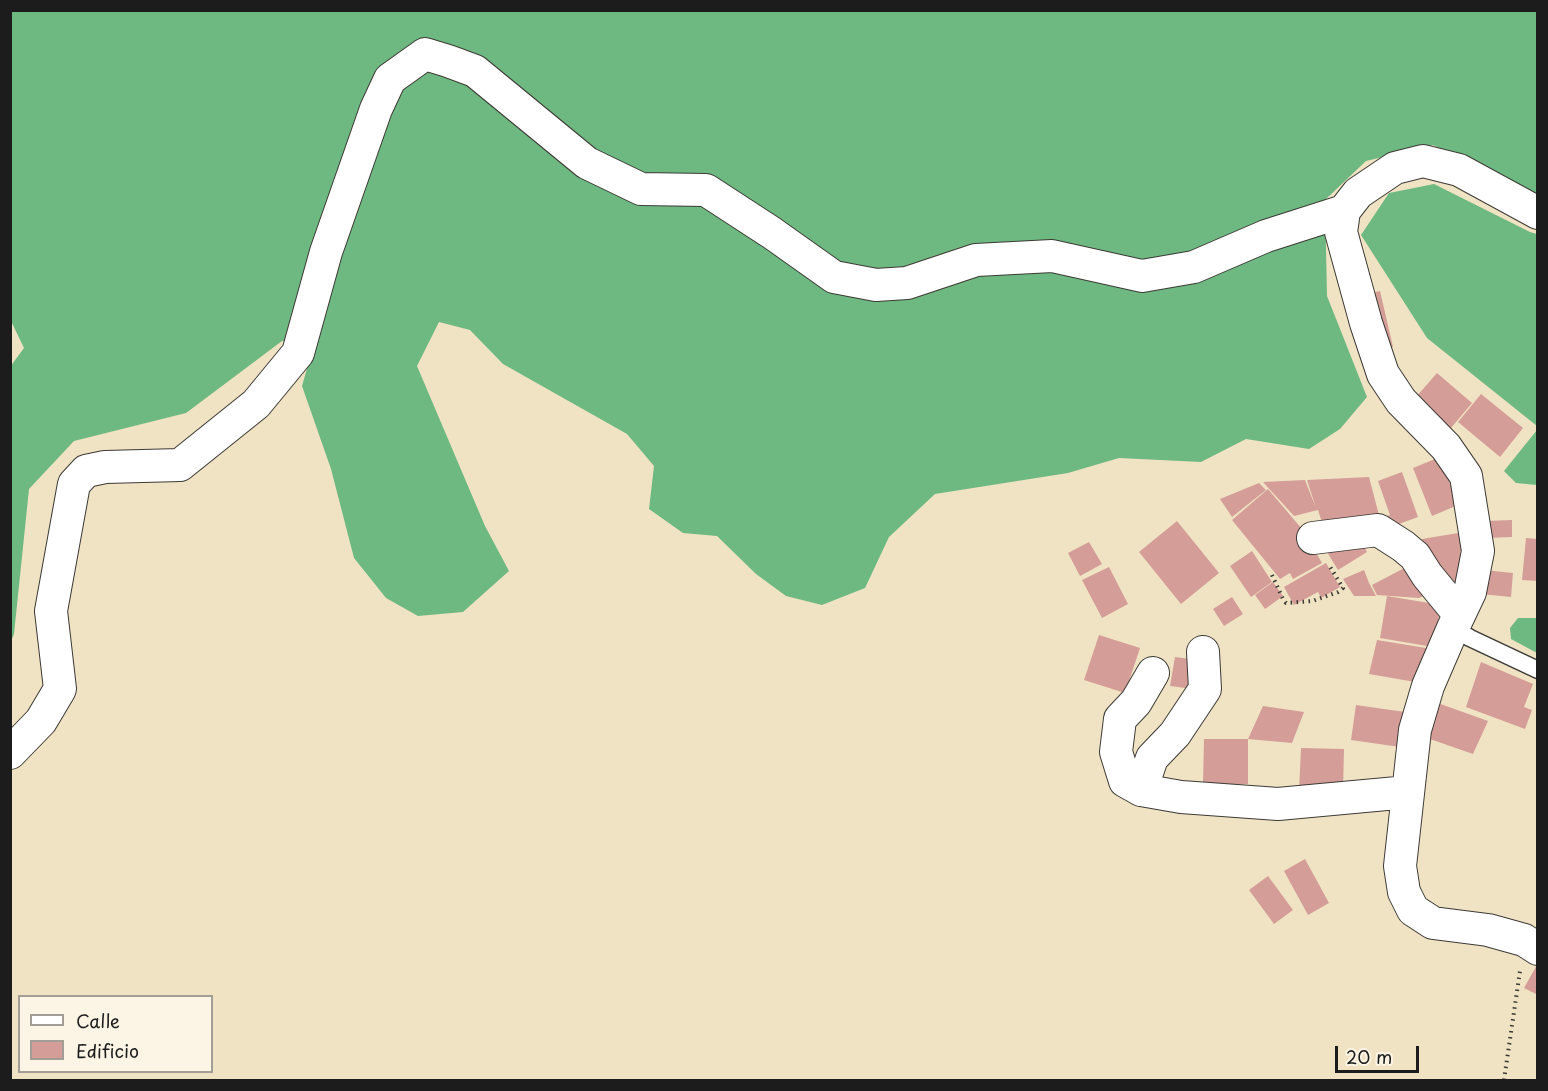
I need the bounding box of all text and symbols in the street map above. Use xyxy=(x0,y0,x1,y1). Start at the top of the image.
legend xyxy=(18,995,213,1073)
text: Calle xyxy=(76,1007,120,1034)
scale bar xyxy=(1338,1034,1422,1072)
text: Edificio xyxy=(76,1037,139,1064)
text: 20 m xyxy=(1346,1043,1392,1070)

